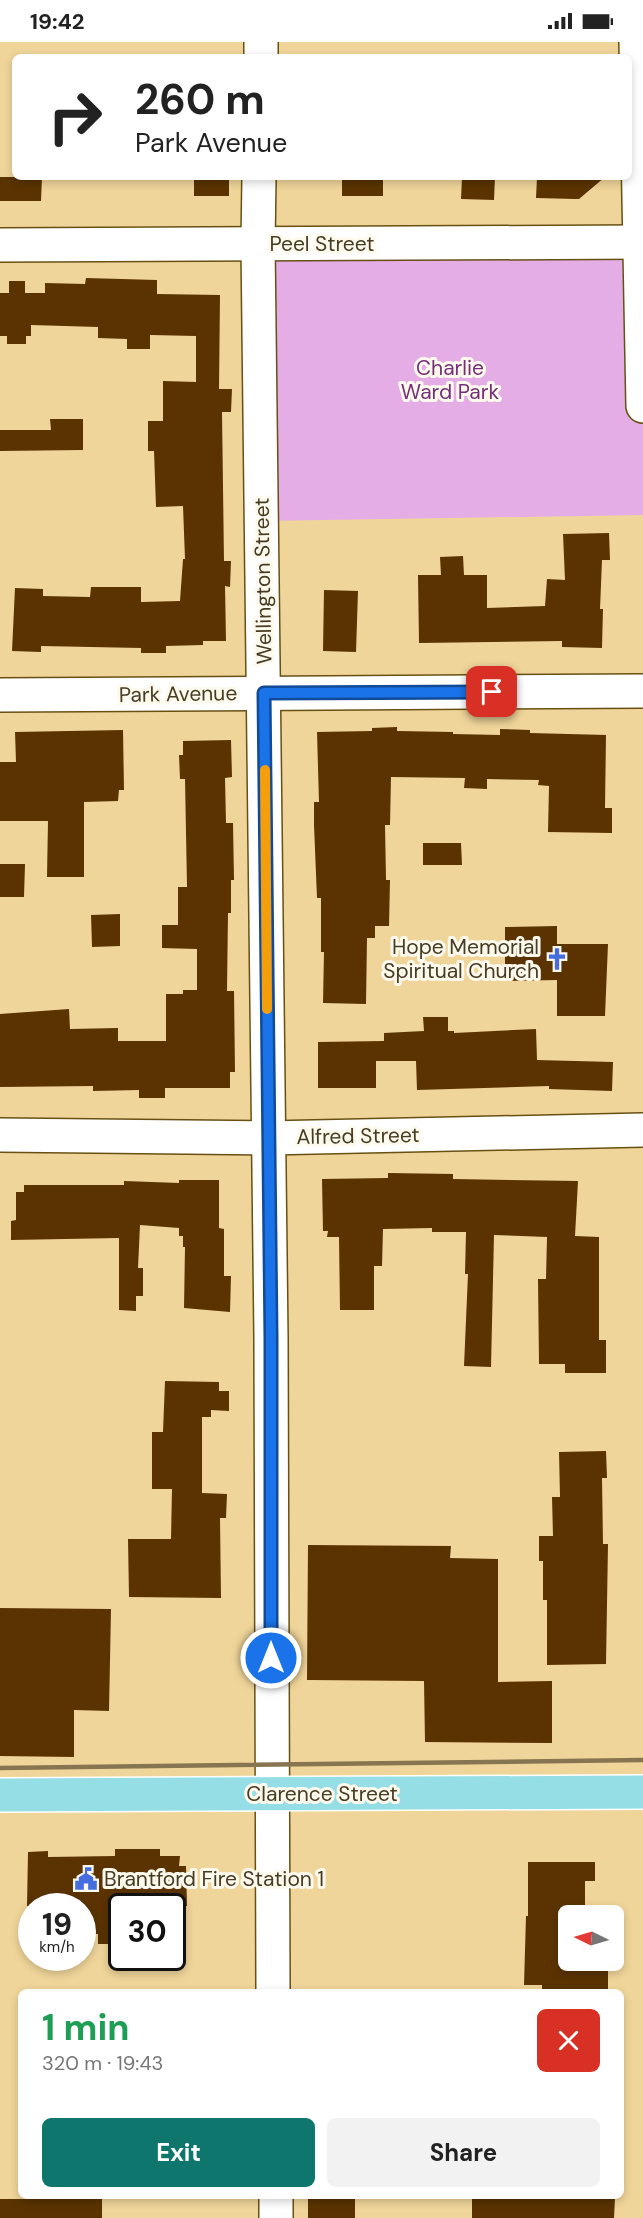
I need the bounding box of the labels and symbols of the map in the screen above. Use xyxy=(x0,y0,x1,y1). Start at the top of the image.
street label: Peel Street xyxy=(269,230,375,258)
park label: Charlie Ward Park xyxy=(401,354,500,406)
street label: Wellington Street xyxy=(248,497,278,665)
pin xyxy=(466,666,517,717)
street label: Park Avenue xyxy=(119,679,238,709)
place label: Hope Memorial Spiritual Church xyxy=(383,933,539,985)
church icon: Hope Memorial Spiritual Church xyxy=(544,946,570,972)
street label: Alfred Street xyxy=(296,1121,420,1151)
position arrow xyxy=(239,1626,303,1690)
street label: Clarence Street xyxy=(246,1780,398,1808)
place label: Brantford Fire Station 1 xyxy=(104,1865,324,1893)
public building icon: Brantford Fire Station 1 xyxy=(73,1866,99,1892)
speed limit sign: 30 xyxy=(108,1893,186,1971)
north arrow xyxy=(558,1905,624,1971)

